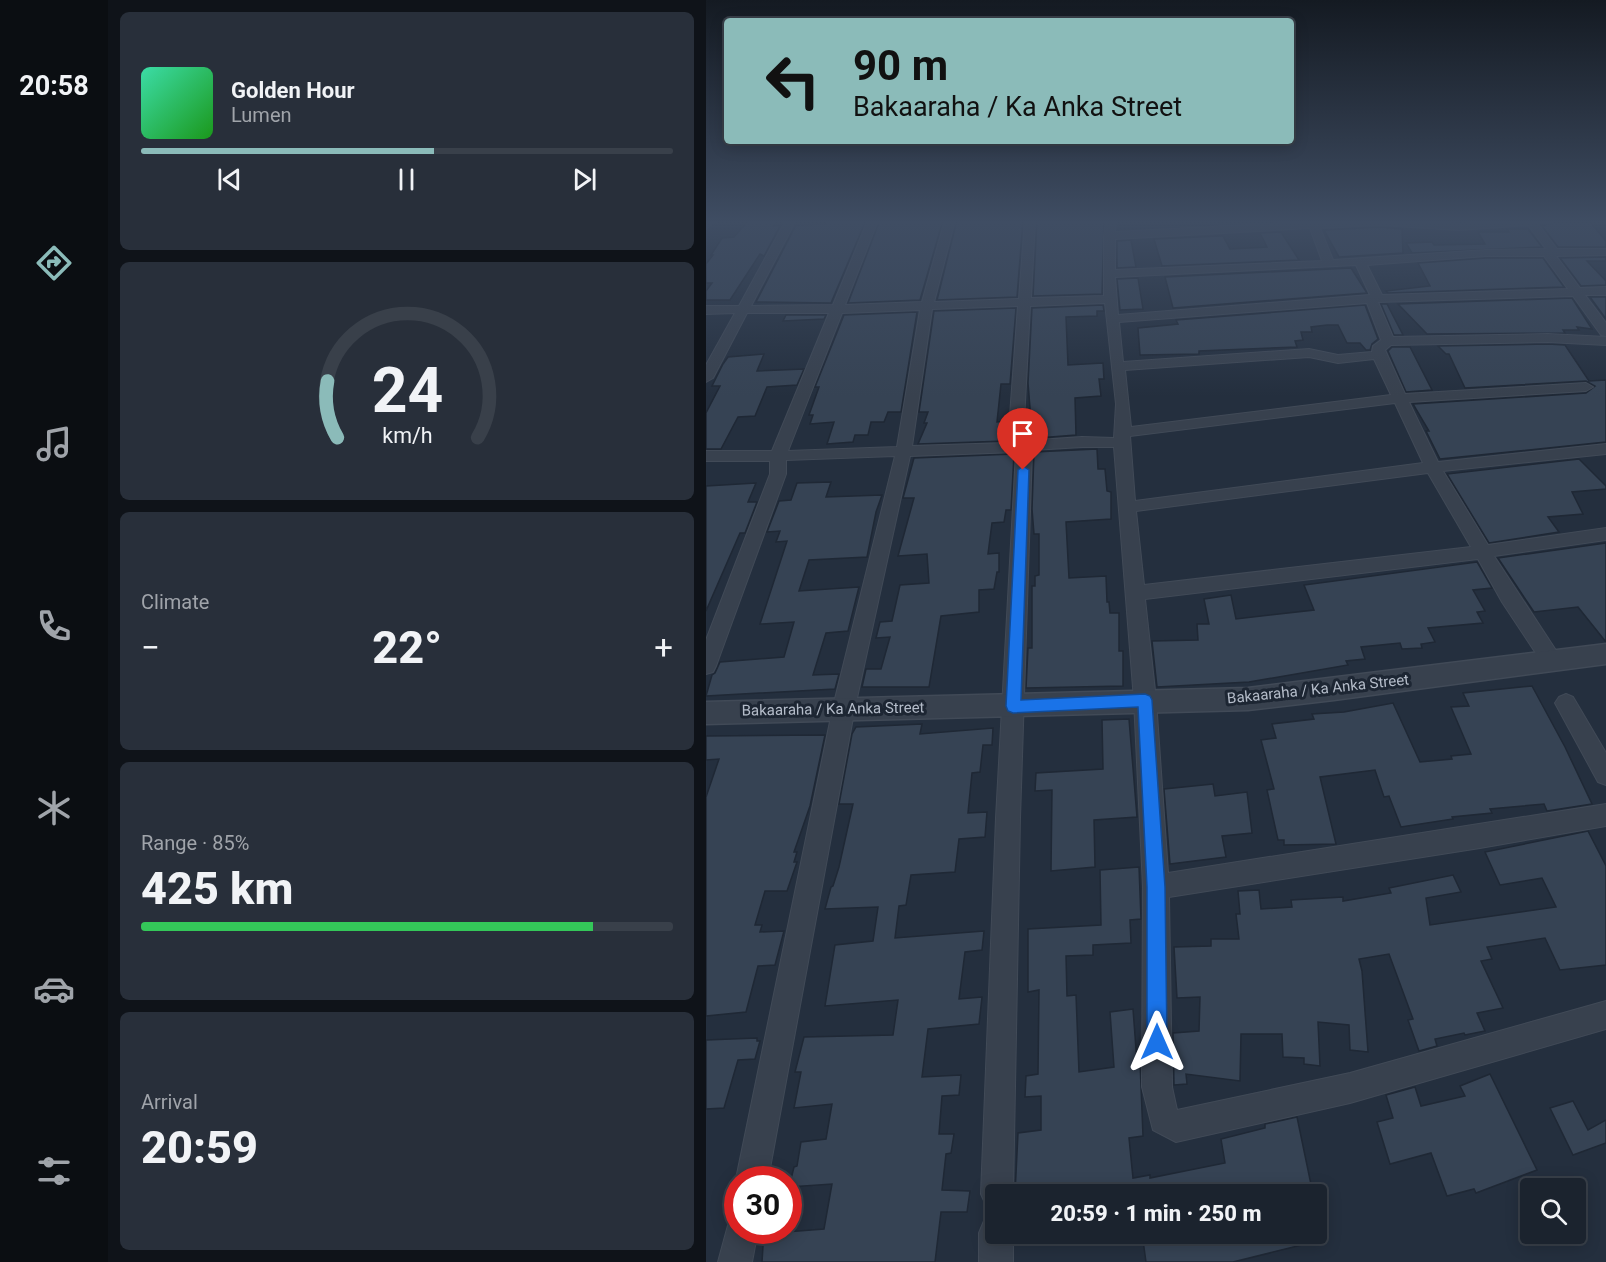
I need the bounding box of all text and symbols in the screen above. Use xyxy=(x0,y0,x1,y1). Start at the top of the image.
text: 90 m xyxy=(853,41,948,90)
icon: left xyxy=(754,42,832,120)
text: 20:58 xyxy=(19,70,89,102)
text: Golden Hour xyxy=(231,78,355,103)
text: Bakaaraha / Ka Anka Street xyxy=(853,91,1182,123)
text: Lumen xyxy=(231,103,292,127)
icon: previous xyxy=(213,163,246,196)
icon: pause xyxy=(390,163,423,196)
icon: next xyxy=(568,163,601,196)
icon: directions xyxy=(33,242,75,284)
text: 24 xyxy=(371,354,443,427)
pin xyxy=(997,408,1048,470)
icon: arrive xyxy=(1006,417,1039,450)
icon: music xyxy=(33,423,75,465)
text: km/h xyxy=(382,423,432,448)
text: Climate xyxy=(141,590,209,614)
icon: phone xyxy=(33,605,75,647)
text: 22° xyxy=(372,621,442,674)
text: − xyxy=(141,628,160,667)
text: + xyxy=(654,628,673,667)
street label: Bakaaraha / Ka Anka Street xyxy=(1226,670,1410,708)
street label: Bakaaraha / Ka Anka Street xyxy=(741,698,925,720)
icon: climate xyxy=(33,787,75,829)
text: Range · 85% xyxy=(141,831,249,855)
text: 425 km xyxy=(141,862,293,915)
icon: car xyxy=(33,968,75,1010)
position arrow xyxy=(1125,1010,1189,1074)
text: Arrival xyxy=(141,1090,198,1114)
text: 20:59 xyxy=(141,1121,258,1174)
icon: filters xyxy=(33,1150,75,1192)
speed limit sign: 30 xyxy=(724,1166,802,1244)
map controls xyxy=(1520,1178,1586,1244)
button: search xyxy=(1520,1178,1586,1244)
text: 20:59 · 1 min · 250 m xyxy=(1051,1201,1261,1226)

